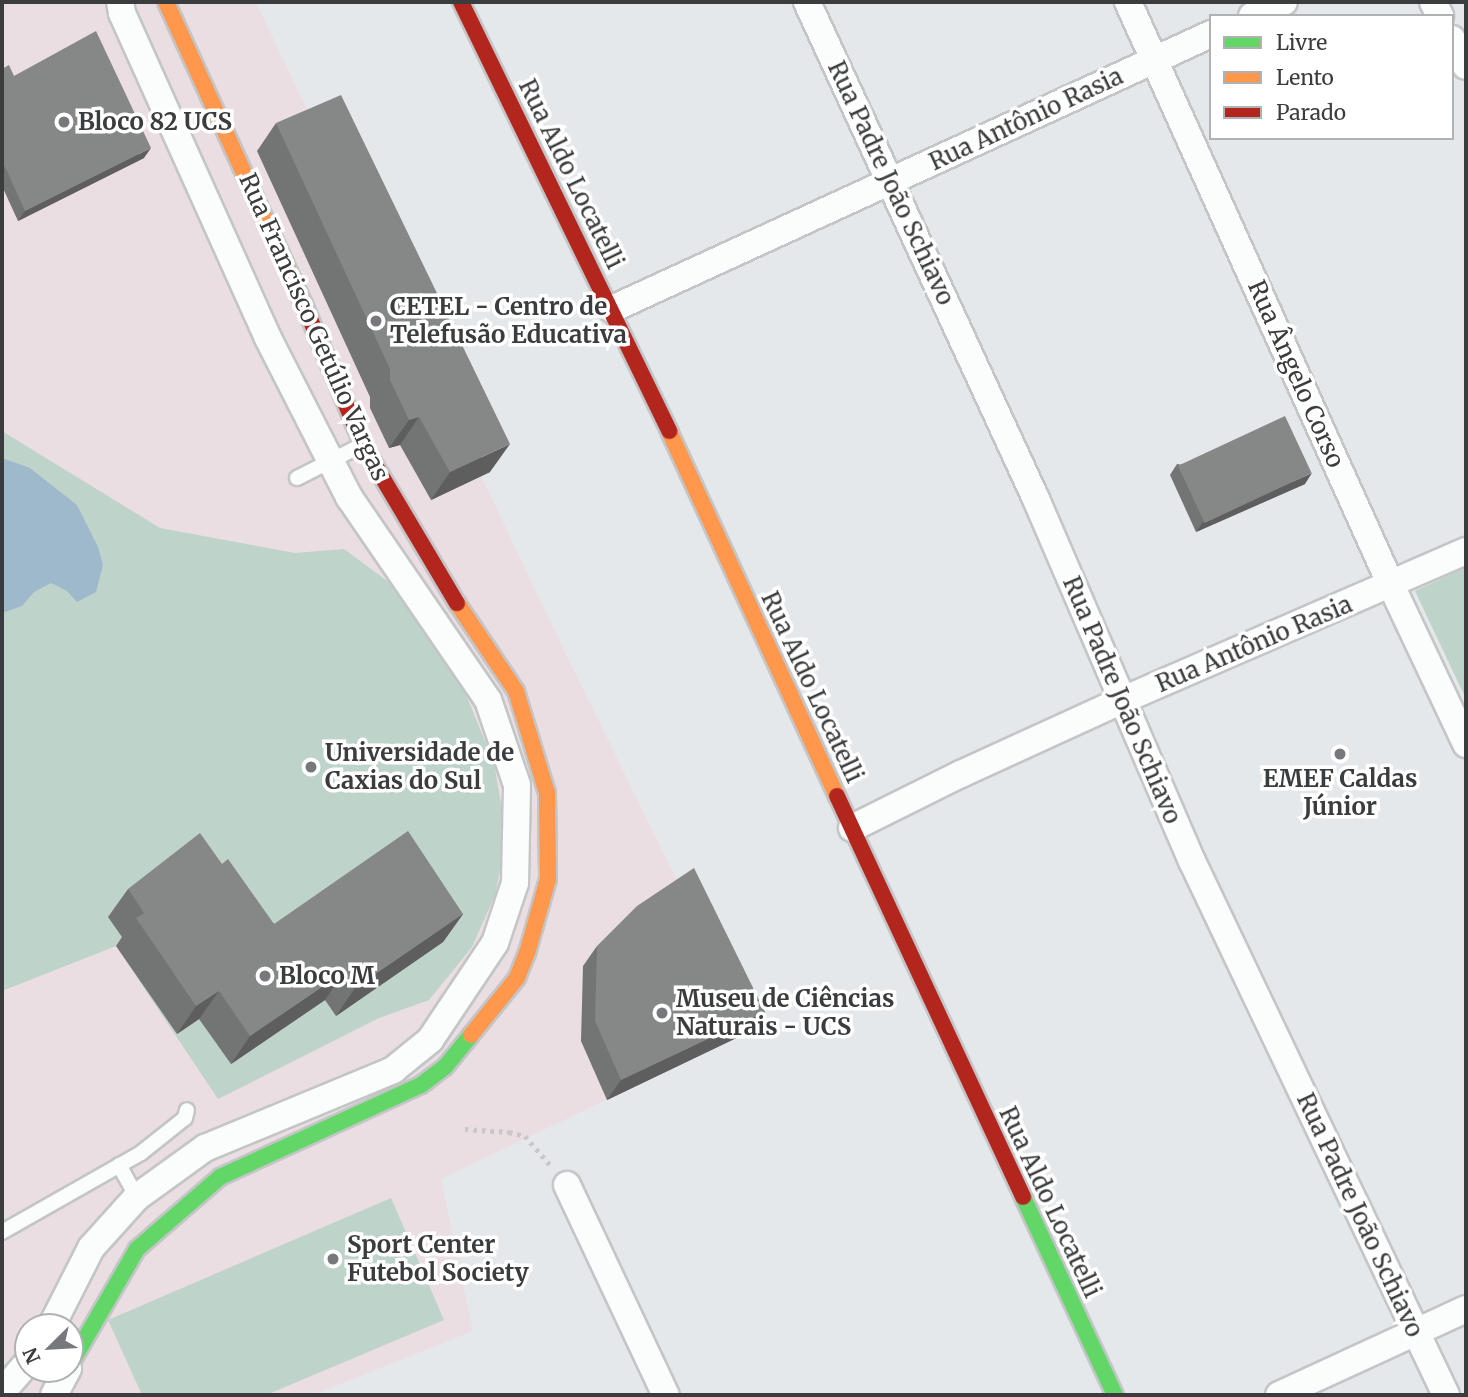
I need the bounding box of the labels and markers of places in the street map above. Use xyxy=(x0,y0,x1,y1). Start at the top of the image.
place label: Bloco 82 UCS xyxy=(78,108,232,136)
marker: Bloco 82 UCS xyxy=(56,114,72,130)
place label: CETEL - Centro de Telefusão Educativa xyxy=(390,293,627,349)
marker: CETEL - Centro de Telefusão Educativa xyxy=(368,313,384,329)
place label: Universidade de Caxias do Sul xyxy=(325,739,514,795)
marker: EMEF Caldas Júnior xyxy=(1332,746,1348,762)
marker: Universidade de Caxias do Sul xyxy=(303,759,319,775)
place label: EMEF Caldas Júnior xyxy=(1263,765,1417,821)
place label: Bloco M xyxy=(279,962,375,990)
marker: Bloco M xyxy=(257,968,273,984)
place label: Museu de Ciências Naturais - UCS xyxy=(676,985,894,1041)
marker: Museu de Ciências Naturais - UCS xyxy=(654,1005,670,1021)
place label: Sport Center Futebol Society xyxy=(347,1231,529,1287)
marker: Sport Center Futebol Society xyxy=(325,1251,341,1267)

